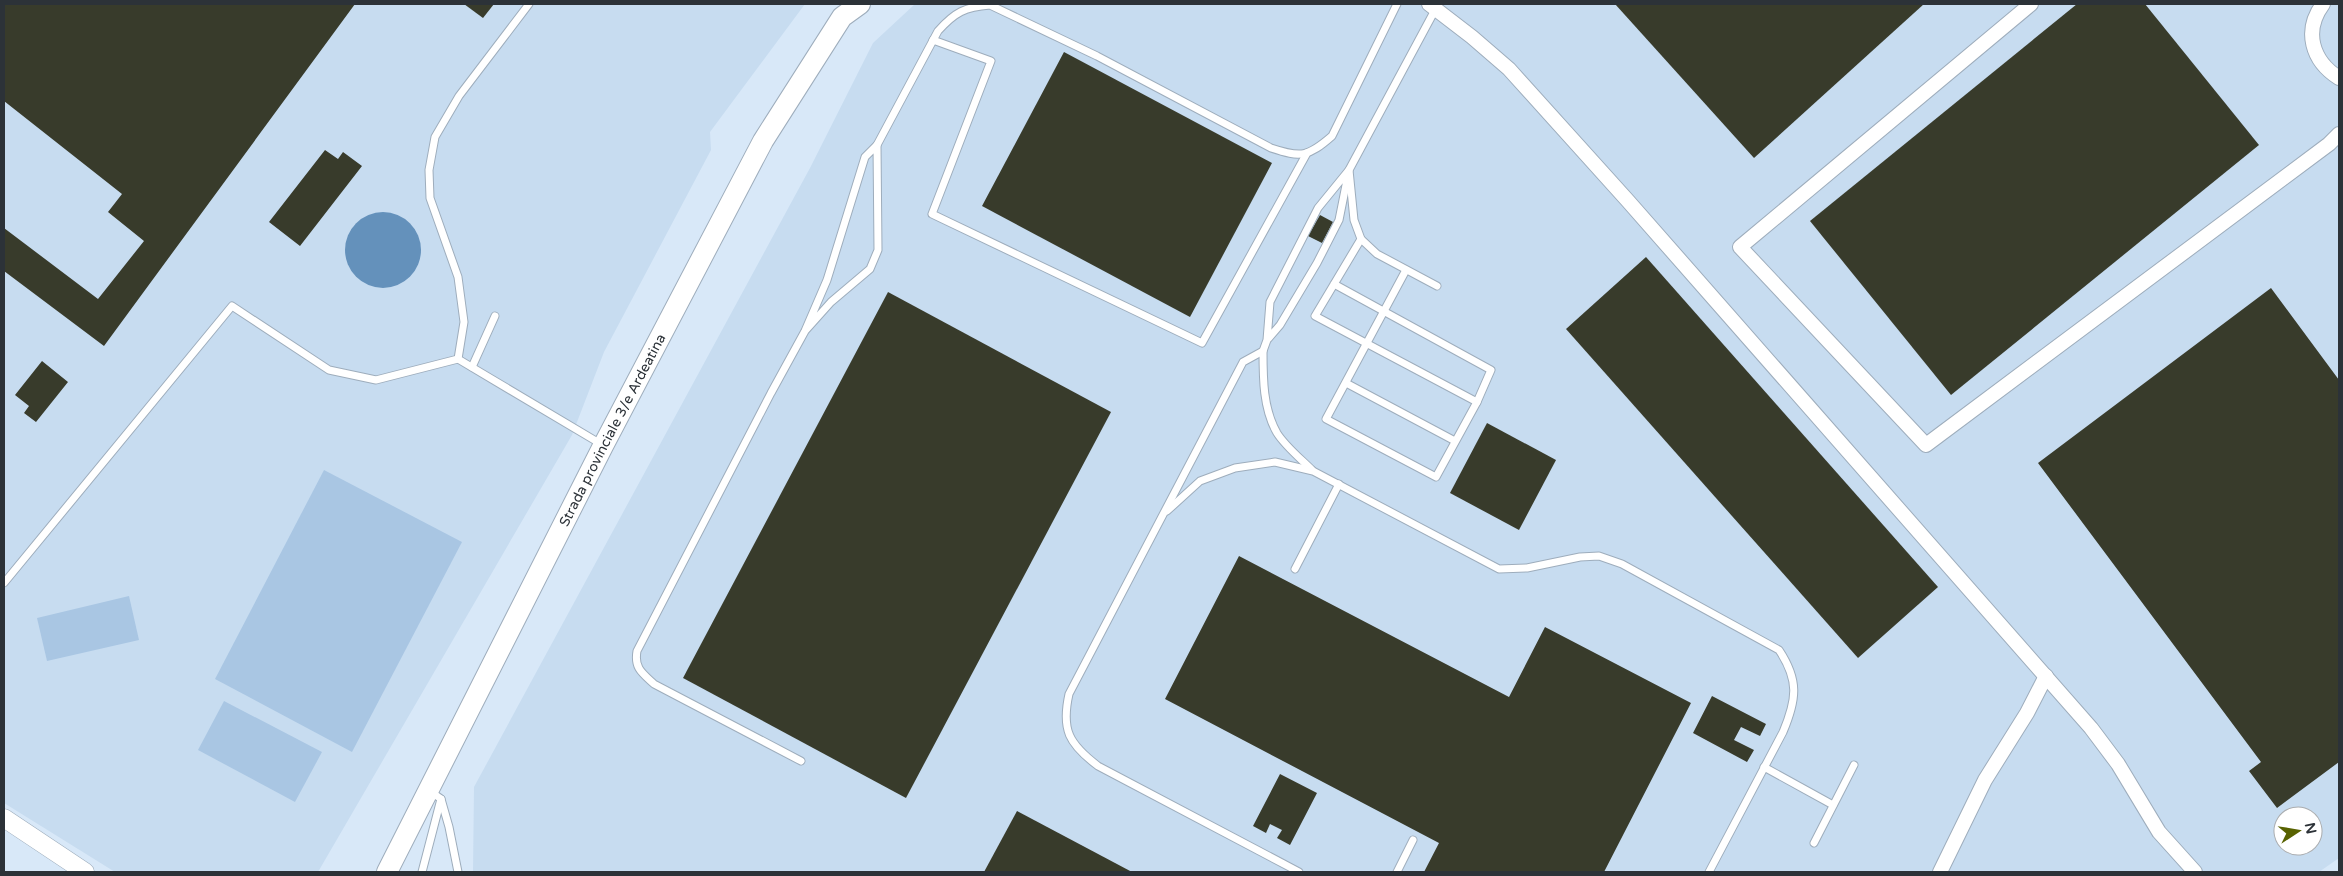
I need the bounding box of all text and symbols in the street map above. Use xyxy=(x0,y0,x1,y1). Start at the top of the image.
street label: Strada provinciale 3/e Ardeatina xyxy=(556,331,669,529)
north arrow xyxy=(2273,806,2323,856)
text: N xyxy=(2301,821,2320,836)

